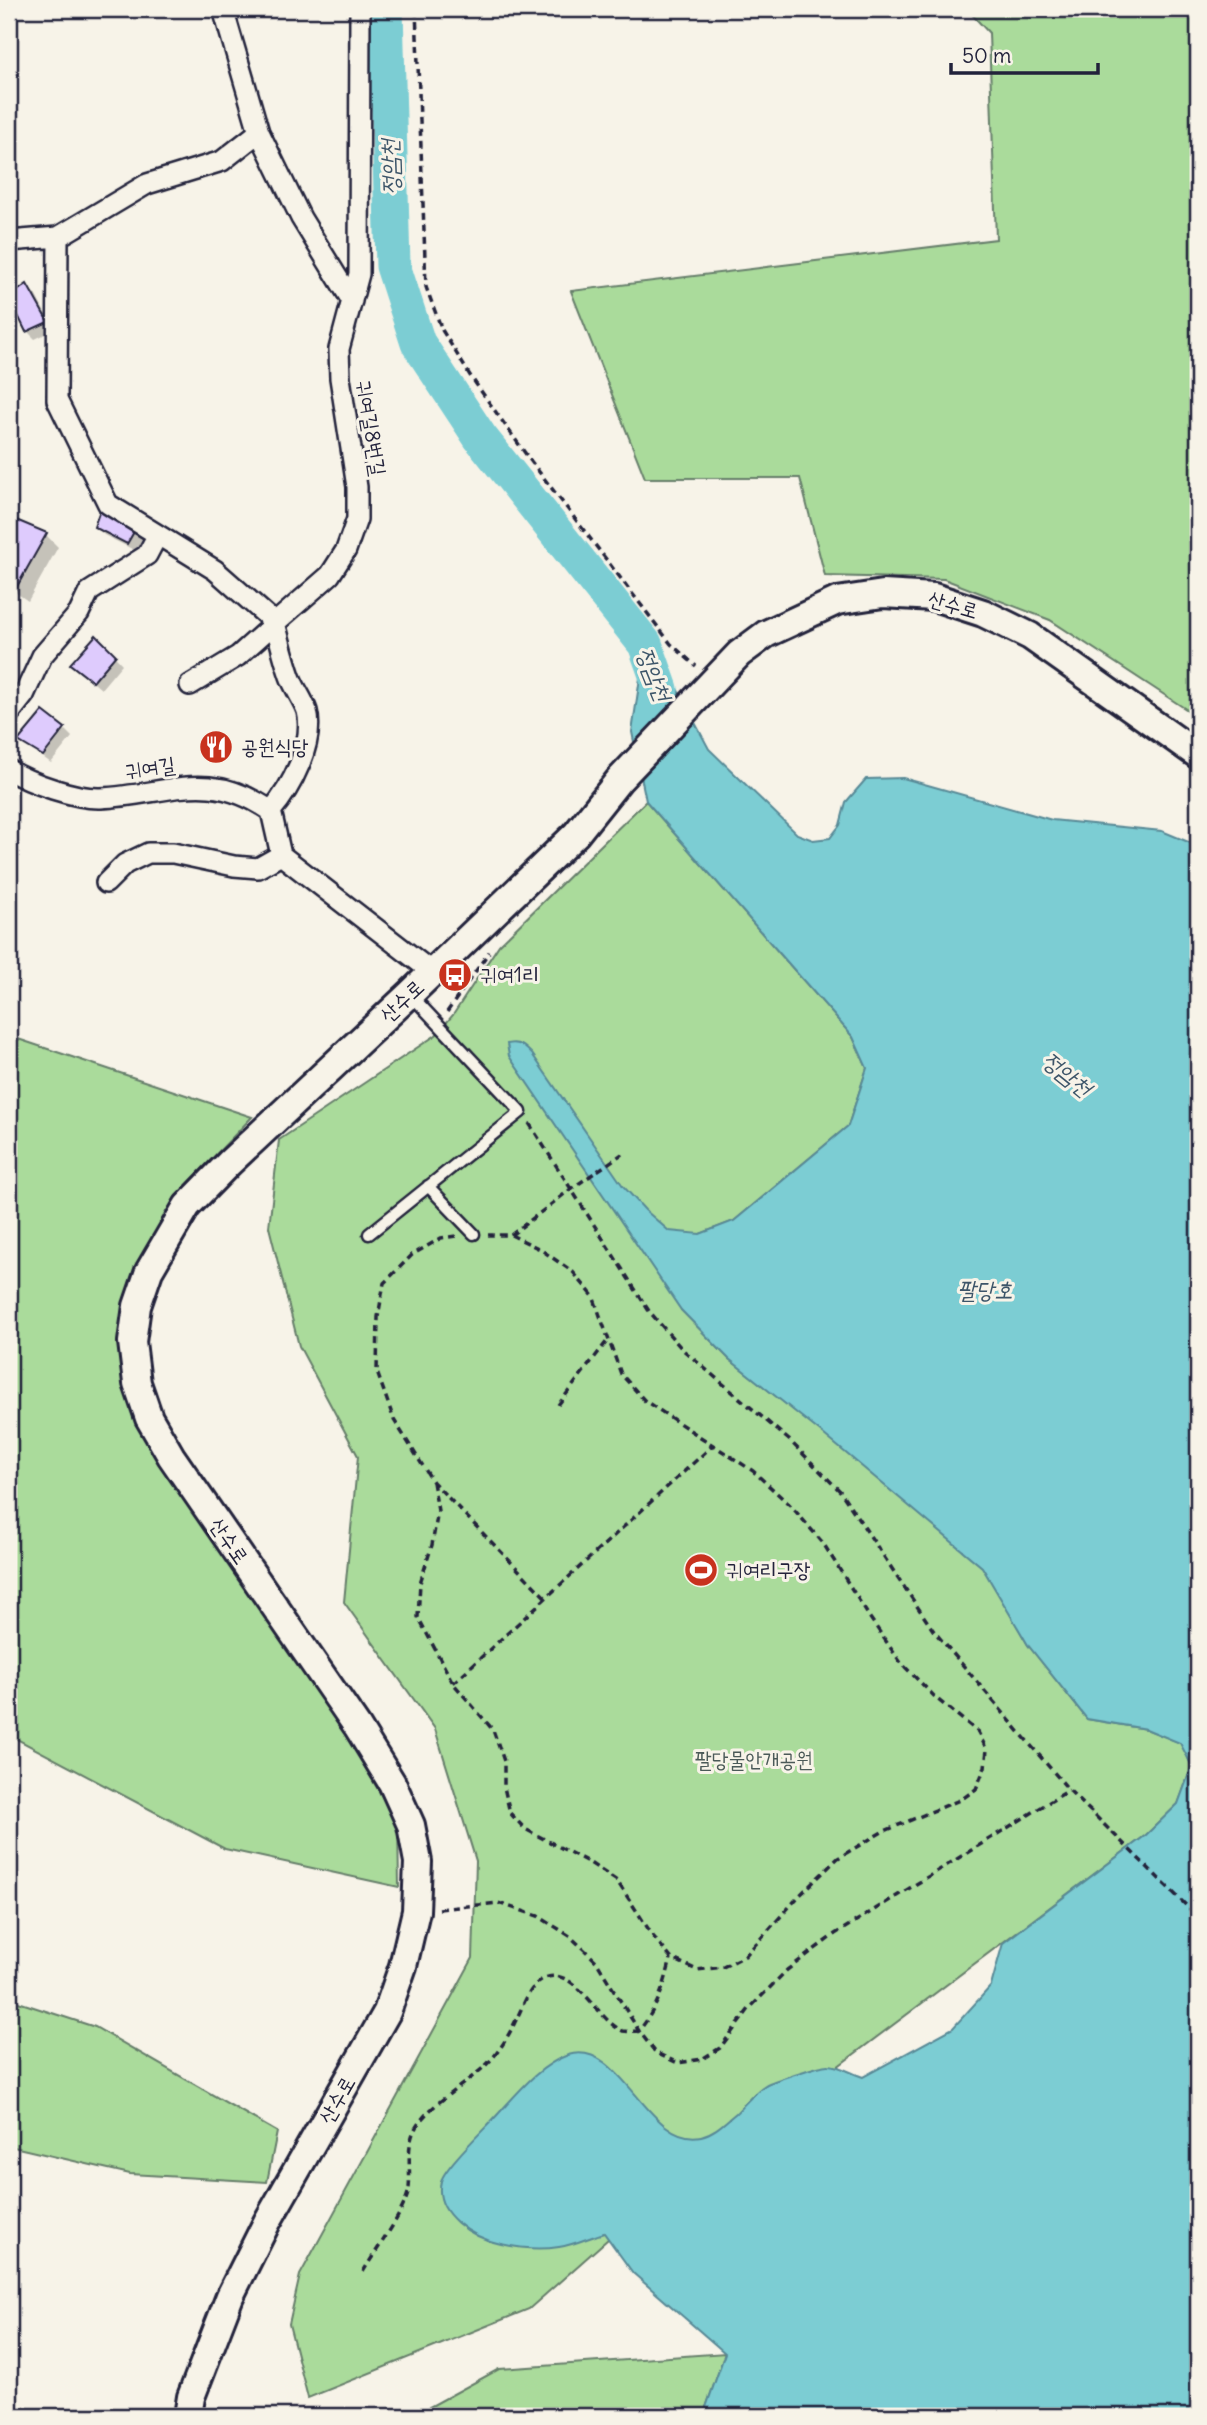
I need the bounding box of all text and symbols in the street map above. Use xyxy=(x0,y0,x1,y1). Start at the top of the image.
scale bar xyxy=(951,32,1098,76)
text: 50 m xyxy=(962,42,1011,69)
water label: 정암천 xyxy=(374,136,405,195)
street label: 귀여길8번길 xyxy=(351,378,392,478)
street label: 산수로 xyxy=(925,585,981,624)
water label: 정암천 xyxy=(631,643,679,707)
restaurant icon: 공원식당 xyxy=(197,728,235,766)
place label: 공원식당 xyxy=(241,733,309,760)
street label: 귀여길 xyxy=(123,751,177,784)
bus stop icon: 귀여1리 xyxy=(436,956,474,994)
place label: 귀여1리 xyxy=(480,961,539,988)
street label: 산수로 xyxy=(374,973,429,1028)
water label: 정암천 xyxy=(1037,1045,1100,1104)
water label: 팔당호 xyxy=(957,1275,1013,1304)
street label: 산수로 xyxy=(204,1512,255,1569)
sports icon: 귀여리구장 xyxy=(682,1551,720,1589)
place label: 귀여리구장 xyxy=(726,1556,811,1583)
park label: 팔당물안개공원 xyxy=(695,1746,813,1773)
street label: 산수로 xyxy=(312,2071,361,2128)

